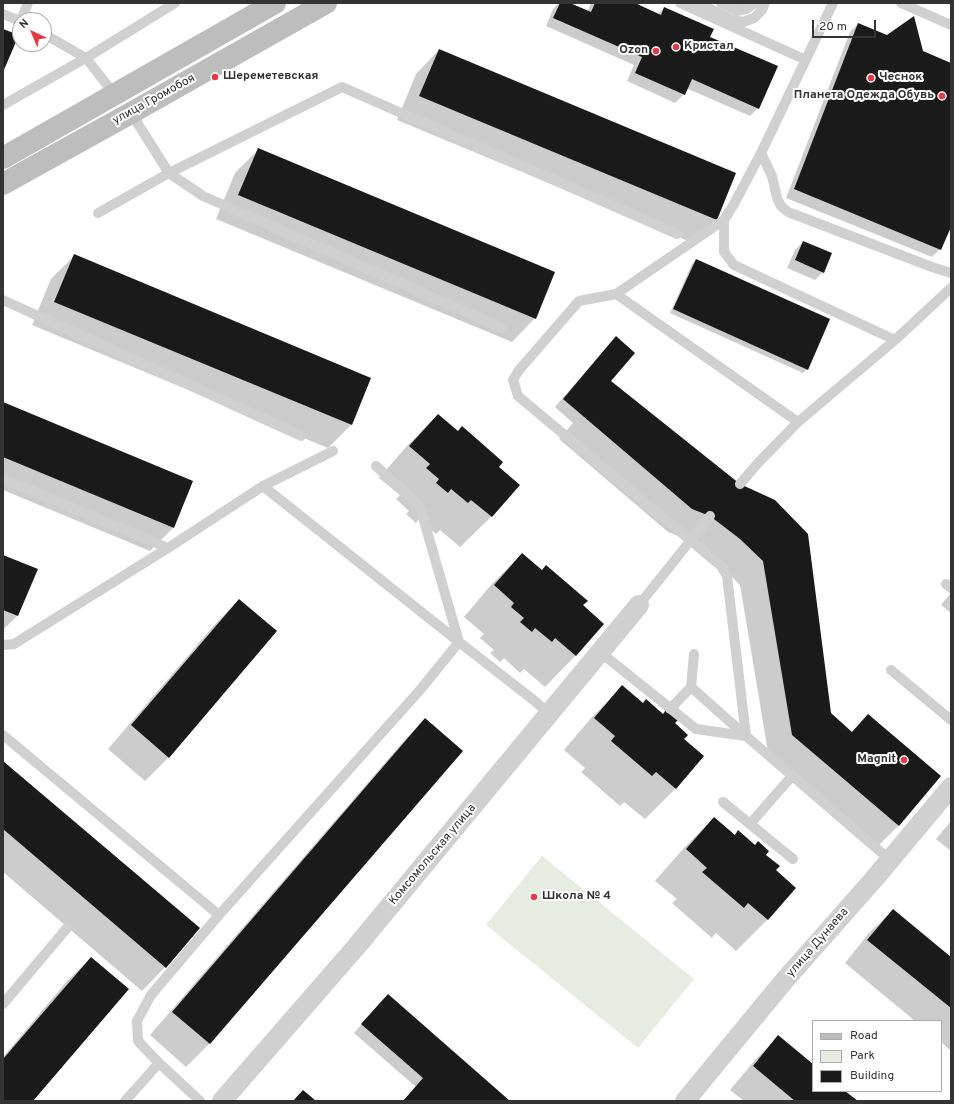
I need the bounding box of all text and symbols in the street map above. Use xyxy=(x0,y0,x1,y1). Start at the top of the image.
north arrow xyxy=(12,12,52,52)
scale bar xyxy=(814,12,878,38)
text: N xyxy=(17,16,32,32)
text: 20 m xyxy=(819,19,847,35)
place label: Кристал xyxy=(684,40,734,54)
marker: Кристал xyxy=(671,42,681,52)
place label: Ozon xyxy=(619,44,648,58)
marker: Ozon xyxy=(651,46,661,56)
place label: Шереметевская xyxy=(223,70,319,84)
street label: улица Громобоя xyxy=(110,71,198,129)
place label: Чеснок xyxy=(879,71,922,85)
marker: Шереметевская xyxy=(210,72,220,82)
marker: Чеснок xyxy=(866,73,876,83)
place label: Планета Одежда Обувь xyxy=(794,89,934,103)
marker: Планета Одежда Обувь xyxy=(937,91,947,101)
place label: Magnit xyxy=(857,753,896,767)
marker: Magnit xyxy=(899,755,909,765)
street label: Комсомольская улица xyxy=(387,802,479,908)
place label: Школа № 4 xyxy=(542,890,611,904)
marker: Школа № 4 xyxy=(529,892,539,902)
street label: улица Дунаева xyxy=(784,905,852,981)
legend xyxy=(812,1020,942,1092)
text: Road xyxy=(850,1028,878,1044)
text: Park xyxy=(850,1048,875,1064)
text: Building xyxy=(850,1068,894,1084)

